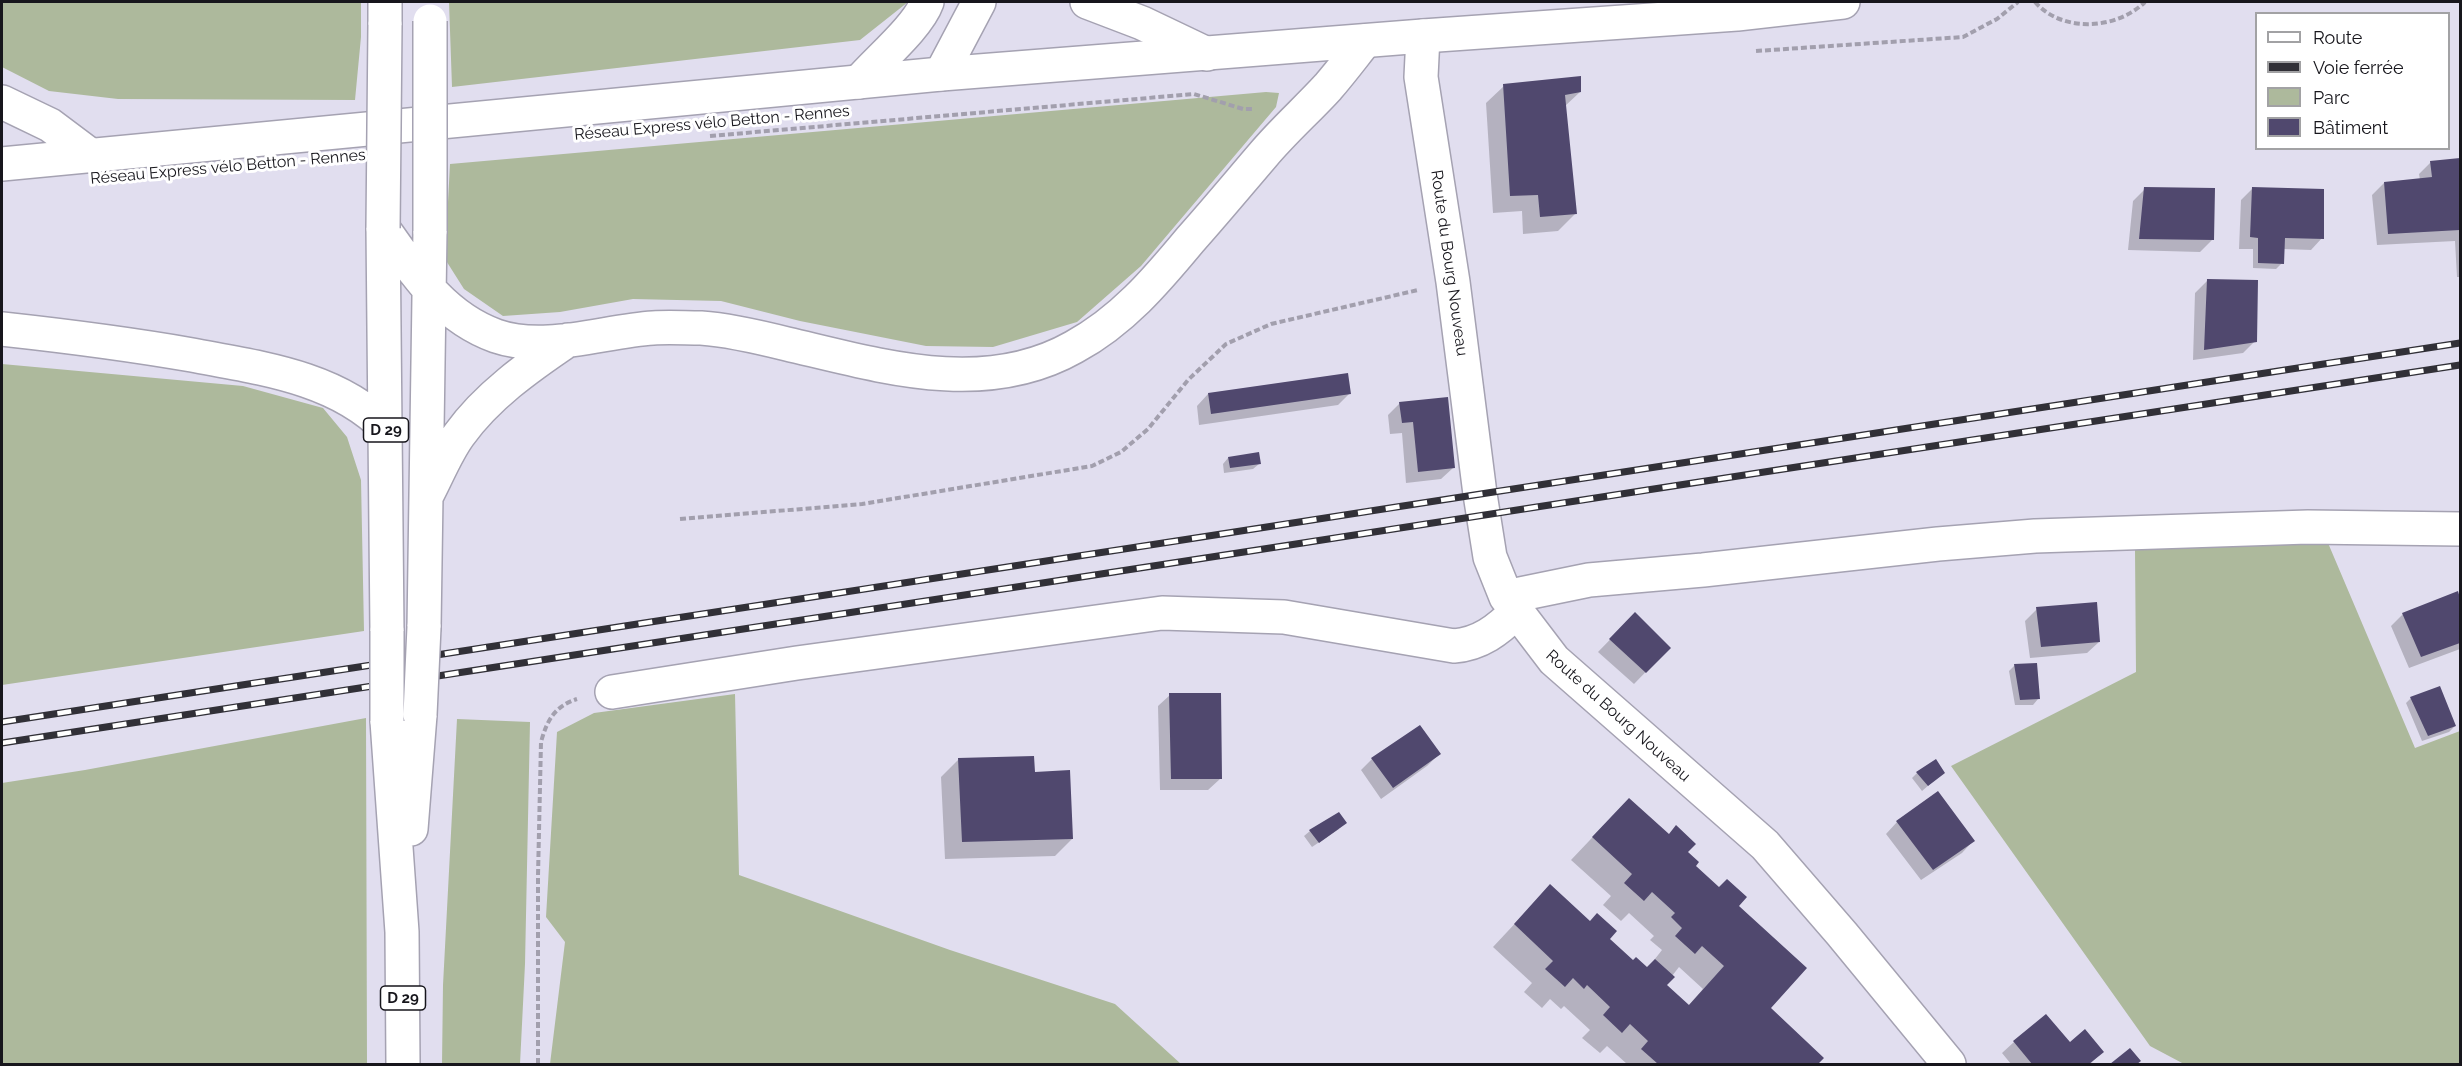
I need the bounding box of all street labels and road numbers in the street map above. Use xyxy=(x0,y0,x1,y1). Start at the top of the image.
street label: Réseau Express vélo Betton - Rennes xyxy=(574,101,850,145)
street label: Réseau Express vélo Betton - Rennes xyxy=(90,145,366,189)
street label: Route du Bourg Nouveau xyxy=(1426,169,1472,357)
road number: D 29 xyxy=(364,418,408,442)
street label: Route du Bourg Nouveau xyxy=(1542,646,1694,786)
road number: D 29 xyxy=(380,986,426,1010)

